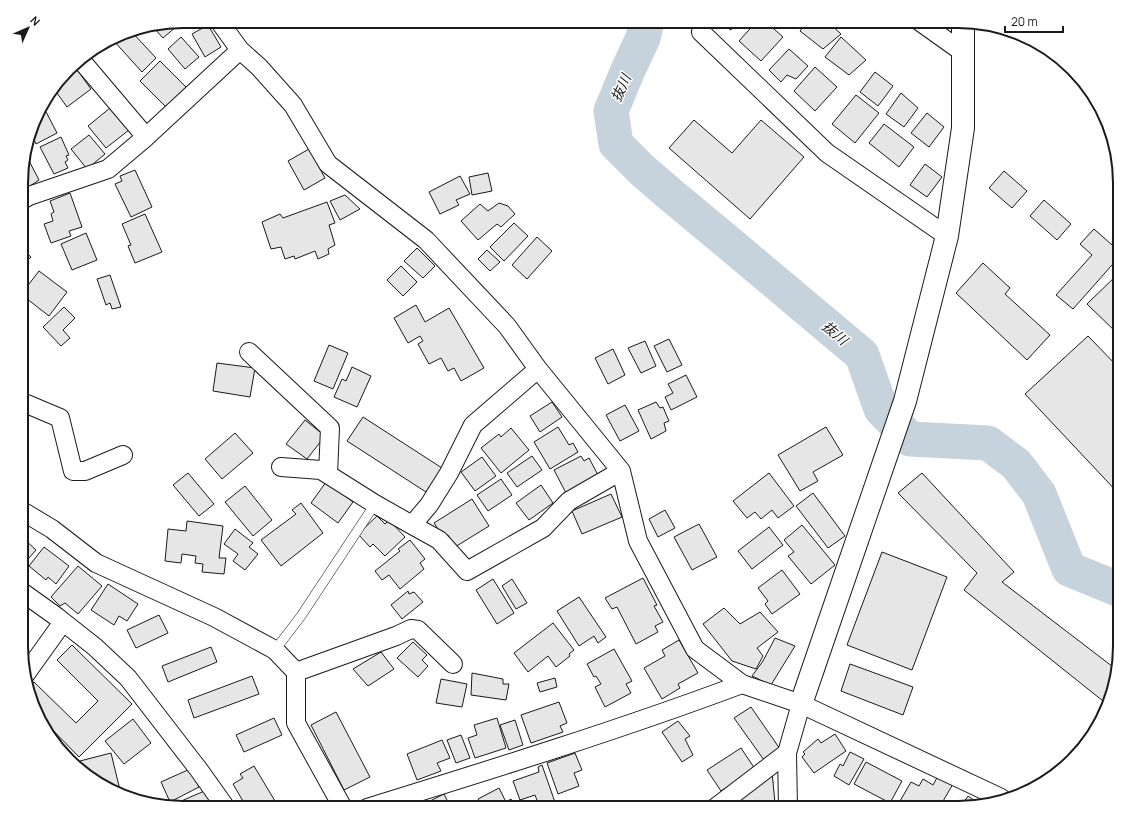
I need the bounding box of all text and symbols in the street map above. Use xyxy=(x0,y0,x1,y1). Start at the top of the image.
north arrow xyxy=(8,8,48,48)
scale bar xyxy=(1005,8,1063,34)
text: N xyxy=(27,12,44,29)
text: 20 m xyxy=(1011,13,1038,30)
water label: 抜川 xyxy=(606,69,636,104)
water label: 抜川 xyxy=(818,316,854,350)

